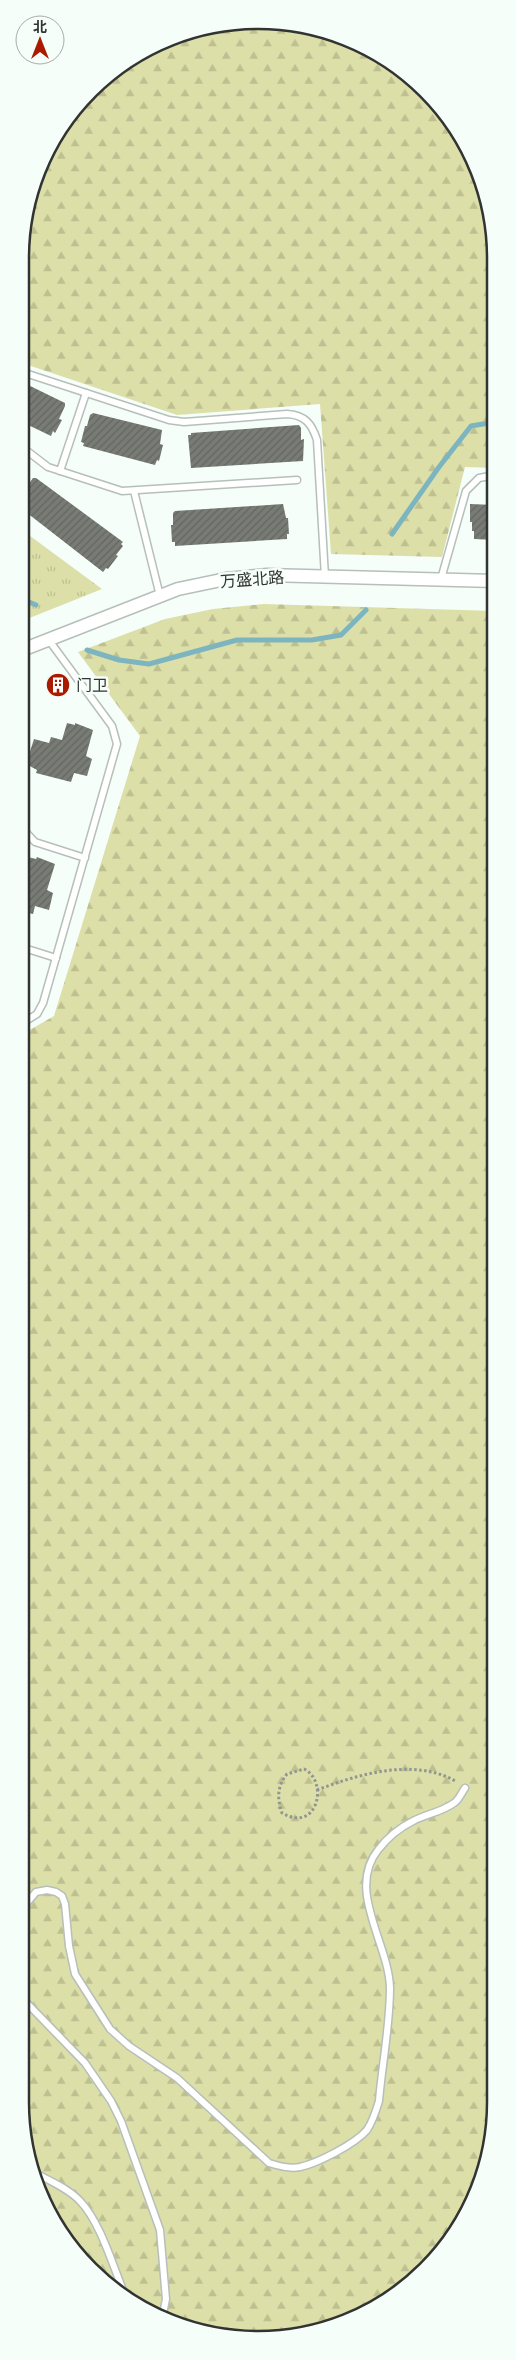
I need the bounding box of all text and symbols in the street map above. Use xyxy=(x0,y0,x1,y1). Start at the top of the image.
north arrow xyxy=(15,15,65,65)
text: 北 xyxy=(33,18,47,36)
street label: 万盛北路 xyxy=(219,567,285,591)
building icon: 门卫 xyxy=(45,672,71,698)
place label: 门卫 xyxy=(76,675,108,695)

